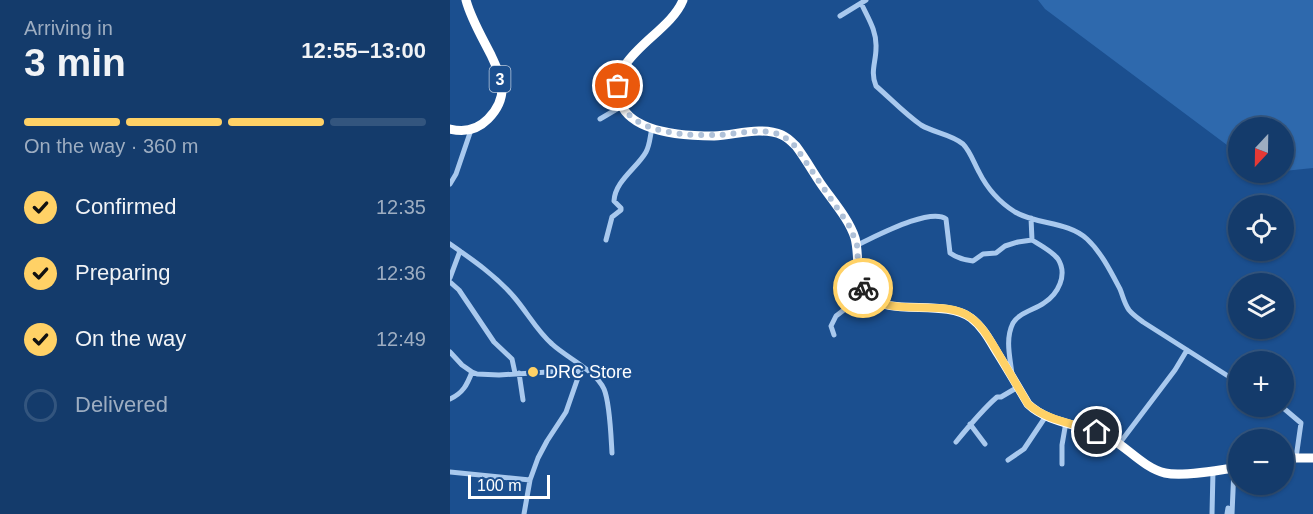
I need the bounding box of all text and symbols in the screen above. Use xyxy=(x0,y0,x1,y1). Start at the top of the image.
text: Arriving in xyxy=(24,17,113,39)
text: 12:55–13:00 xyxy=(301,38,426,63)
text: 3 min xyxy=(24,41,126,84)
pin xyxy=(592,60,643,111)
road number: 3 xyxy=(490,66,510,92)
icon: bag xyxy=(601,69,634,102)
north arrow xyxy=(1228,117,1294,183)
map controls xyxy=(1228,117,1294,495)
text: On the way · 360 m xyxy=(24,135,199,157)
icon: check xyxy=(24,191,57,224)
text: Confirmed xyxy=(75,194,176,219)
button: locate xyxy=(1228,195,1294,261)
text: 12:35 xyxy=(376,196,426,218)
icon: check xyxy=(24,257,57,290)
courier xyxy=(833,258,893,318)
text: Preparing xyxy=(75,260,170,285)
text: 12:36 xyxy=(376,262,426,284)
icon: bike xyxy=(847,272,880,305)
button: layers xyxy=(1228,273,1294,339)
icon: check xyxy=(24,323,57,356)
text: On the way xyxy=(75,326,186,351)
text: 12:49 xyxy=(376,328,426,350)
button: + xyxy=(1228,351,1294,417)
place label: DRC Store xyxy=(545,362,632,382)
marker: DRC Store xyxy=(526,365,540,379)
text: Delivered xyxy=(75,392,168,417)
pin xyxy=(1071,406,1122,457)
icon: home xyxy=(1080,415,1113,448)
button: − xyxy=(1228,429,1294,495)
scale bar xyxy=(468,472,550,500)
text: 100 m xyxy=(477,477,521,494)

